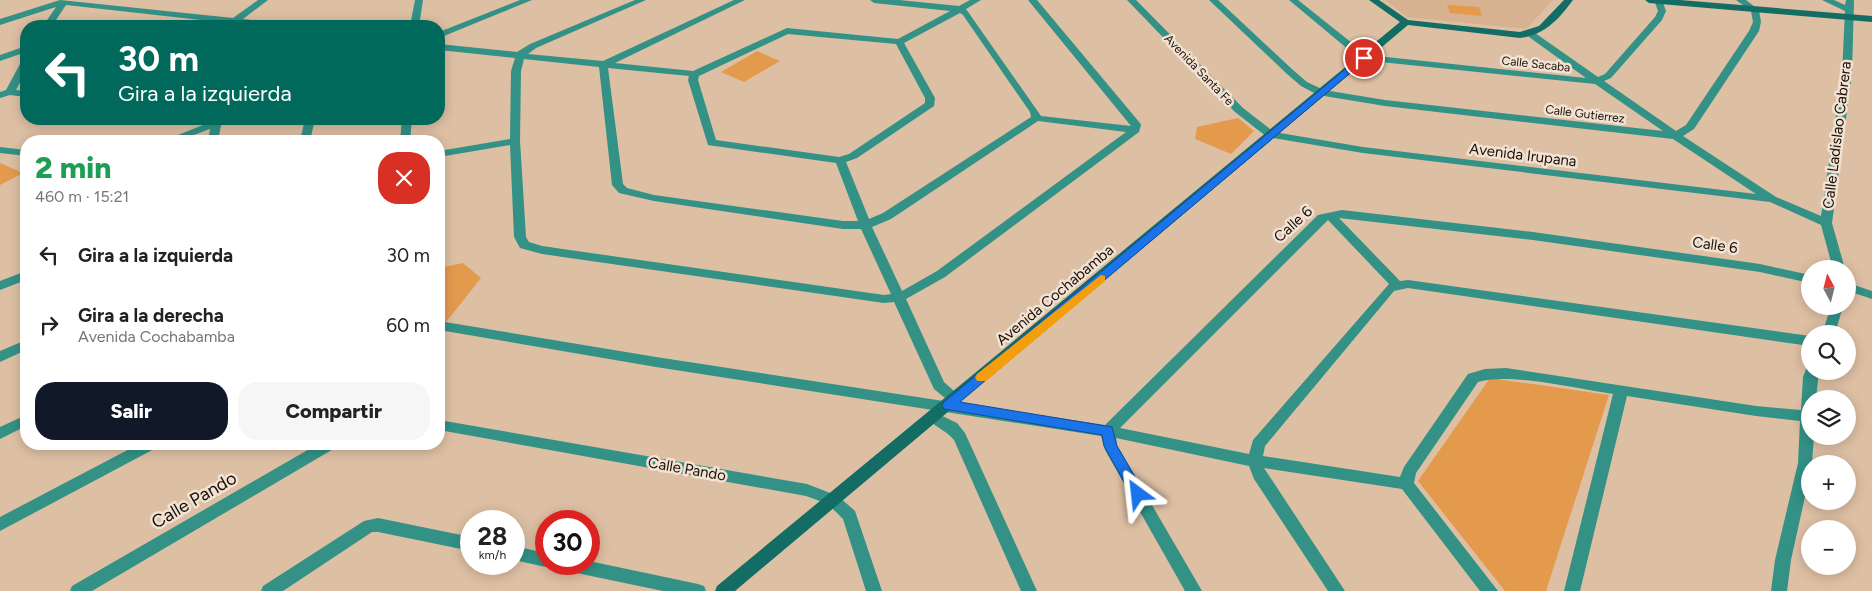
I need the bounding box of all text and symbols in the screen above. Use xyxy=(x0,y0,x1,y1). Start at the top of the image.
street label: Avenida Santa Fe xyxy=(1162,32,1237,109)
pin xyxy=(1343,37,1385,79)
text: 30 m xyxy=(118,38,199,80)
icon: left xyxy=(35,40,100,105)
icon: arrive xyxy=(1350,44,1378,72)
street label: Calle Sacaba xyxy=(1501,53,1571,75)
street label: Calle Ladislao Cabrera xyxy=(1819,60,1855,210)
text: Gira a la izquierda xyxy=(118,80,292,107)
street label: Calle Gutierrez xyxy=(1545,102,1626,126)
street label: Avenida Irupana xyxy=(1468,139,1578,171)
text: 2 min xyxy=(35,149,112,186)
button: close xyxy=(378,152,430,204)
text: 460 m · 15:21 xyxy=(35,187,129,206)
street label: Calle 6 xyxy=(1270,202,1316,246)
street label: Calle 6 xyxy=(1691,233,1739,257)
icon: left xyxy=(35,241,63,269)
street label: Avenida Cochabamba xyxy=(993,241,1117,349)
text: Gira a la izquierda xyxy=(78,244,233,267)
text: 30 m xyxy=(387,244,430,267)
north arrow xyxy=(1801,260,1856,315)
map controls xyxy=(1801,260,1856,575)
text: Gira a la derecha xyxy=(78,304,224,327)
icon: right xyxy=(35,311,63,339)
text: 60 m xyxy=(386,314,430,337)
button: search xyxy=(1801,325,1856,380)
text: Avenida Cochabamba xyxy=(78,327,235,346)
button: Salir xyxy=(35,382,228,440)
button: Compartir xyxy=(238,382,430,440)
button: layers xyxy=(1801,390,1856,445)
street label: Calle Pando xyxy=(647,453,728,485)
button: + xyxy=(1801,455,1856,510)
street label: Calle Pando xyxy=(147,467,241,533)
position arrow xyxy=(1111,467,1163,519)
speed limit sign: 30 xyxy=(535,510,600,575)
button: − xyxy=(1801,520,1856,575)
text: 28 xyxy=(478,521,507,551)
text: km/h xyxy=(479,548,506,562)

